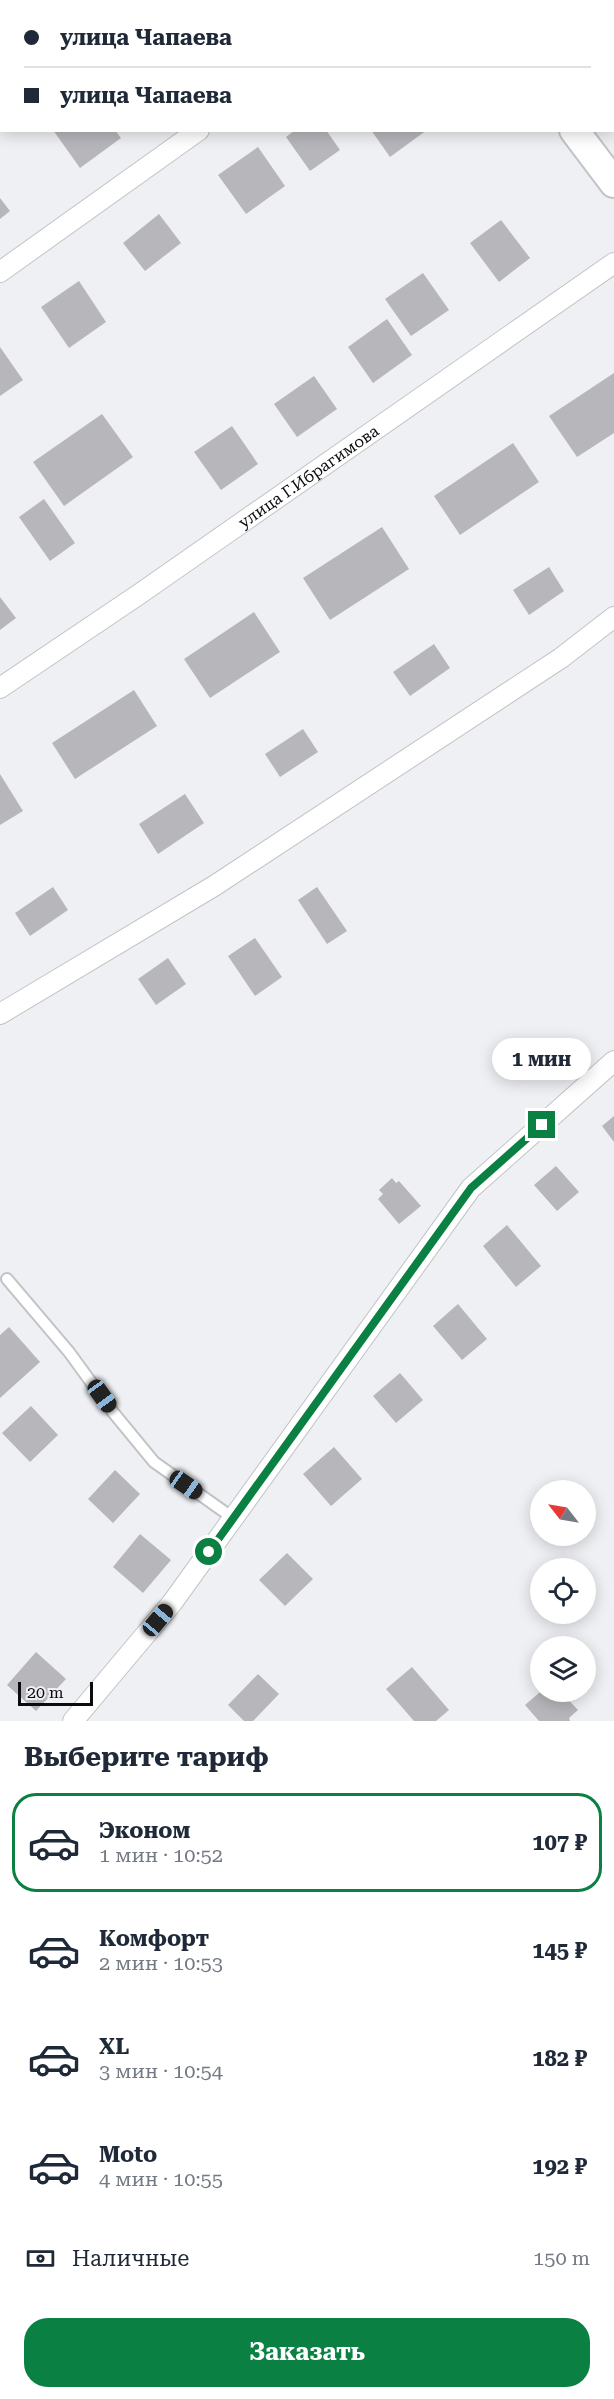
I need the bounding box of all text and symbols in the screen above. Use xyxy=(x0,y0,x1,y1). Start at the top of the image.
text: улица Чапаева xyxy=(60,25,232,50)
text: улица Чапаева xyxy=(60,83,232,108)
street label: улица Г.Ибрагимова xyxy=(235,421,383,532)
callout: 1 мин xyxy=(492,1038,592,1080)
text: 1 мин xyxy=(512,1047,571,1071)
route end xyxy=(528,1111,555,1138)
car xyxy=(84,1376,120,1416)
car xyxy=(166,1467,206,1503)
north arrow xyxy=(530,1480,596,1546)
map controls xyxy=(530,1480,596,1702)
route start xyxy=(195,1538,222,1565)
button: locate xyxy=(530,1558,596,1624)
car xyxy=(140,1600,176,1640)
button: layers xyxy=(530,1636,596,1702)
scale bar xyxy=(18,1679,93,1706)
text: 20 m xyxy=(27,1683,64,1702)
text: Выберите тариф xyxy=(24,1741,269,1773)
icon: car xyxy=(27,1816,81,1870)
text: Эконом xyxy=(99,1818,190,1843)
text: 107 ₽ xyxy=(532,1830,587,1855)
text: 1 мин · 10:52 xyxy=(99,1843,223,1867)
icon: car xyxy=(27,1924,81,1978)
text: Комфорт xyxy=(99,1926,209,1951)
text: 145 ₽ xyxy=(532,1938,587,1963)
text: 2 мин · 10:53 xyxy=(99,1951,223,1975)
icon: car xyxy=(27,2032,81,2086)
text: XL xyxy=(99,2034,129,2059)
text: 182 ₽ xyxy=(532,2046,587,2071)
text: 3 мин · 10:54 xyxy=(99,2059,223,2083)
icon: car xyxy=(27,2140,81,2194)
text: Moto xyxy=(99,2142,157,2167)
text: 192 ₽ xyxy=(532,2154,587,2179)
text: 4 мин · 10:55 xyxy=(99,2167,223,2191)
icon: cash xyxy=(24,2242,57,2275)
text: Наличные xyxy=(72,2246,189,2271)
text: 150 m xyxy=(533,2246,590,2270)
button: Заказать xyxy=(24,2318,590,2387)

